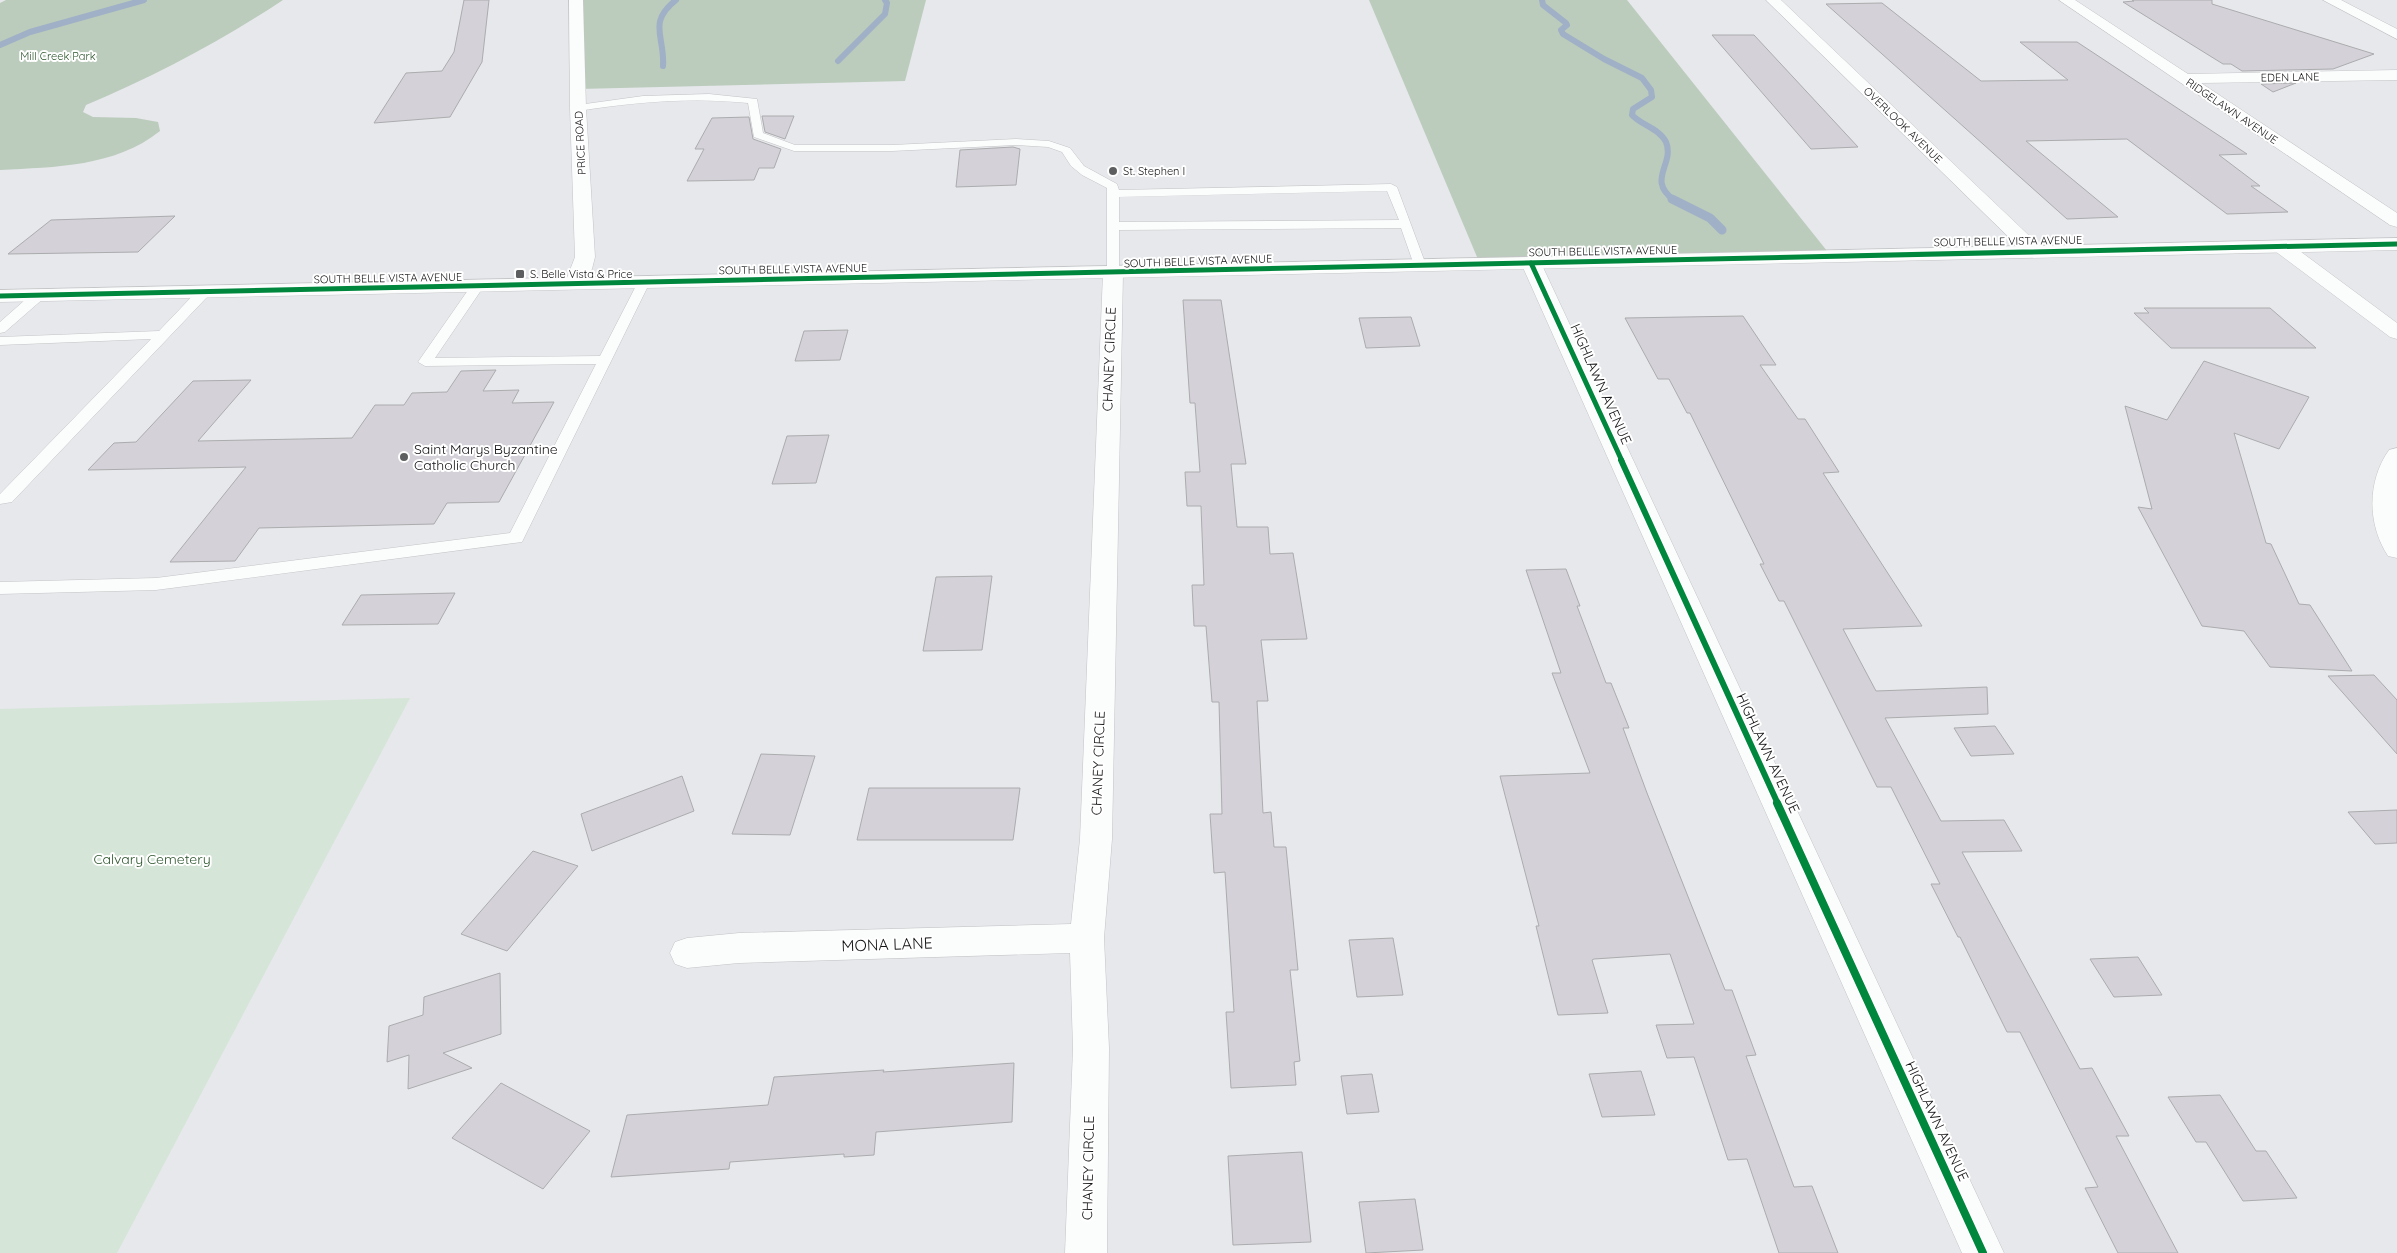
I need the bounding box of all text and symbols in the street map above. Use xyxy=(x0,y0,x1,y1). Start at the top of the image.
park label: Mill Creek Park xyxy=(20,49,96,63)
street label: EDEN LANE xyxy=(2261,69,2319,85)
street label: RIDGELAWN AVENUE xyxy=(2183,75,2281,147)
street label: OVERLOOK AVENUE xyxy=(1861,84,1945,166)
street label: PRICE ROAD xyxy=(571,111,589,175)
place label: St. Stephen I xyxy=(1123,164,1185,178)
marker: St. Stephen I xyxy=(1107,165,1119,177)
street label: SOUTH BELLE VISTA AVENUE xyxy=(1934,233,2082,249)
street label: SOUTH BELLE VISTA AVENUE xyxy=(1529,243,1677,259)
street label: SOUTH BELLE VISTA AVENUE xyxy=(1123,251,1273,271)
street label: SOUTH BELLE VISTA AVENUE xyxy=(719,261,867,277)
place label: S. Belle Vista & Price xyxy=(530,267,632,281)
marker: S. Belle Vista & Price xyxy=(514,268,526,280)
street label: SOUTH BELLE VISTA AVENUE xyxy=(314,270,462,286)
street label: CHANEY CIRCLE xyxy=(1098,306,1120,412)
street label: HIGHLAWN AVENUE xyxy=(1566,321,1636,447)
place label: Saint Marys Byzantine Catholic Church xyxy=(414,440,558,474)
marker: Saint Marys Byzantine Catholic Church xyxy=(398,451,410,463)
street label: HIGHLAWN AVENUE xyxy=(1732,690,1804,816)
street label: CHANEY CIRCLE xyxy=(1087,710,1109,816)
park label: Calvary Cemetery xyxy=(93,850,211,868)
street label: MONA LANE xyxy=(841,932,933,956)
street label: HIGHLAWN AVENUE xyxy=(1901,1058,1973,1184)
street label: CHANEY CIRCLE xyxy=(1078,1116,1098,1220)

